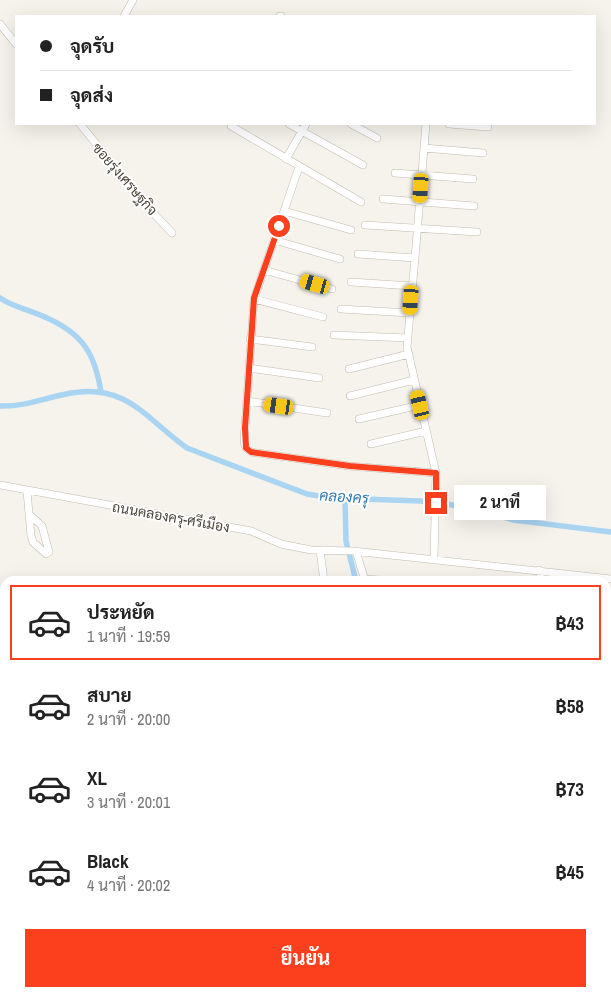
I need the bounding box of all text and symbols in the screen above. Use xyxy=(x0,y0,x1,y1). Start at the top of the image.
text: จุดรับ xyxy=(70,33,114,59)
text: จุดส่ง xyxy=(70,82,113,108)
street label: ซอยรุ่งเศรษฐกิจ xyxy=(88,139,161,220)
car xyxy=(412,173,429,203)
route start xyxy=(268,215,290,237)
car xyxy=(298,273,331,295)
car xyxy=(402,285,419,315)
car xyxy=(409,389,430,421)
car xyxy=(263,396,294,416)
water label: คลองครุ xyxy=(318,484,370,510)
callout: 2 นาที xyxy=(454,486,546,520)
text: 2 นาที xyxy=(480,491,520,513)
route end xyxy=(425,492,447,514)
street label: ถนนคลองครุ-ศรีเมือง xyxy=(111,498,231,537)
text: ประหยัด xyxy=(87,599,155,625)
icon: car xyxy=(27,600,72,645)
text: ฿43 xyxy=(555,610,584,636)
text: 1 นาที · 19:59 xyxy=(87,625,170,647)
text: สบาย xyxy=(87,682,132,708)
icon: car xyxy=(27,683,72,728)
text: ฿58 xyxy=(555,693,584,719)
text: 2 นาที · 20:00 xyxy=(87,708,170,730)
text: XL xyxy=(87,765,107,791)
icon: car xyxy=(27,766,72,811)
text: ฿73 xyxy=(555,776,584,802)
text: 3 นาที · 20:01 xyxy=(87,791,170,813)
text: Black xyxy=(87,848,129,874)
icon: car xyxy=(27,849,72,894)
text: ฿45 xyxy=(555,859,584,885)
text: 4 นาที · 20:02 xyxy=(87,874,170,896)
button: ยืนยัน xyxy=(25,929,586,987)

